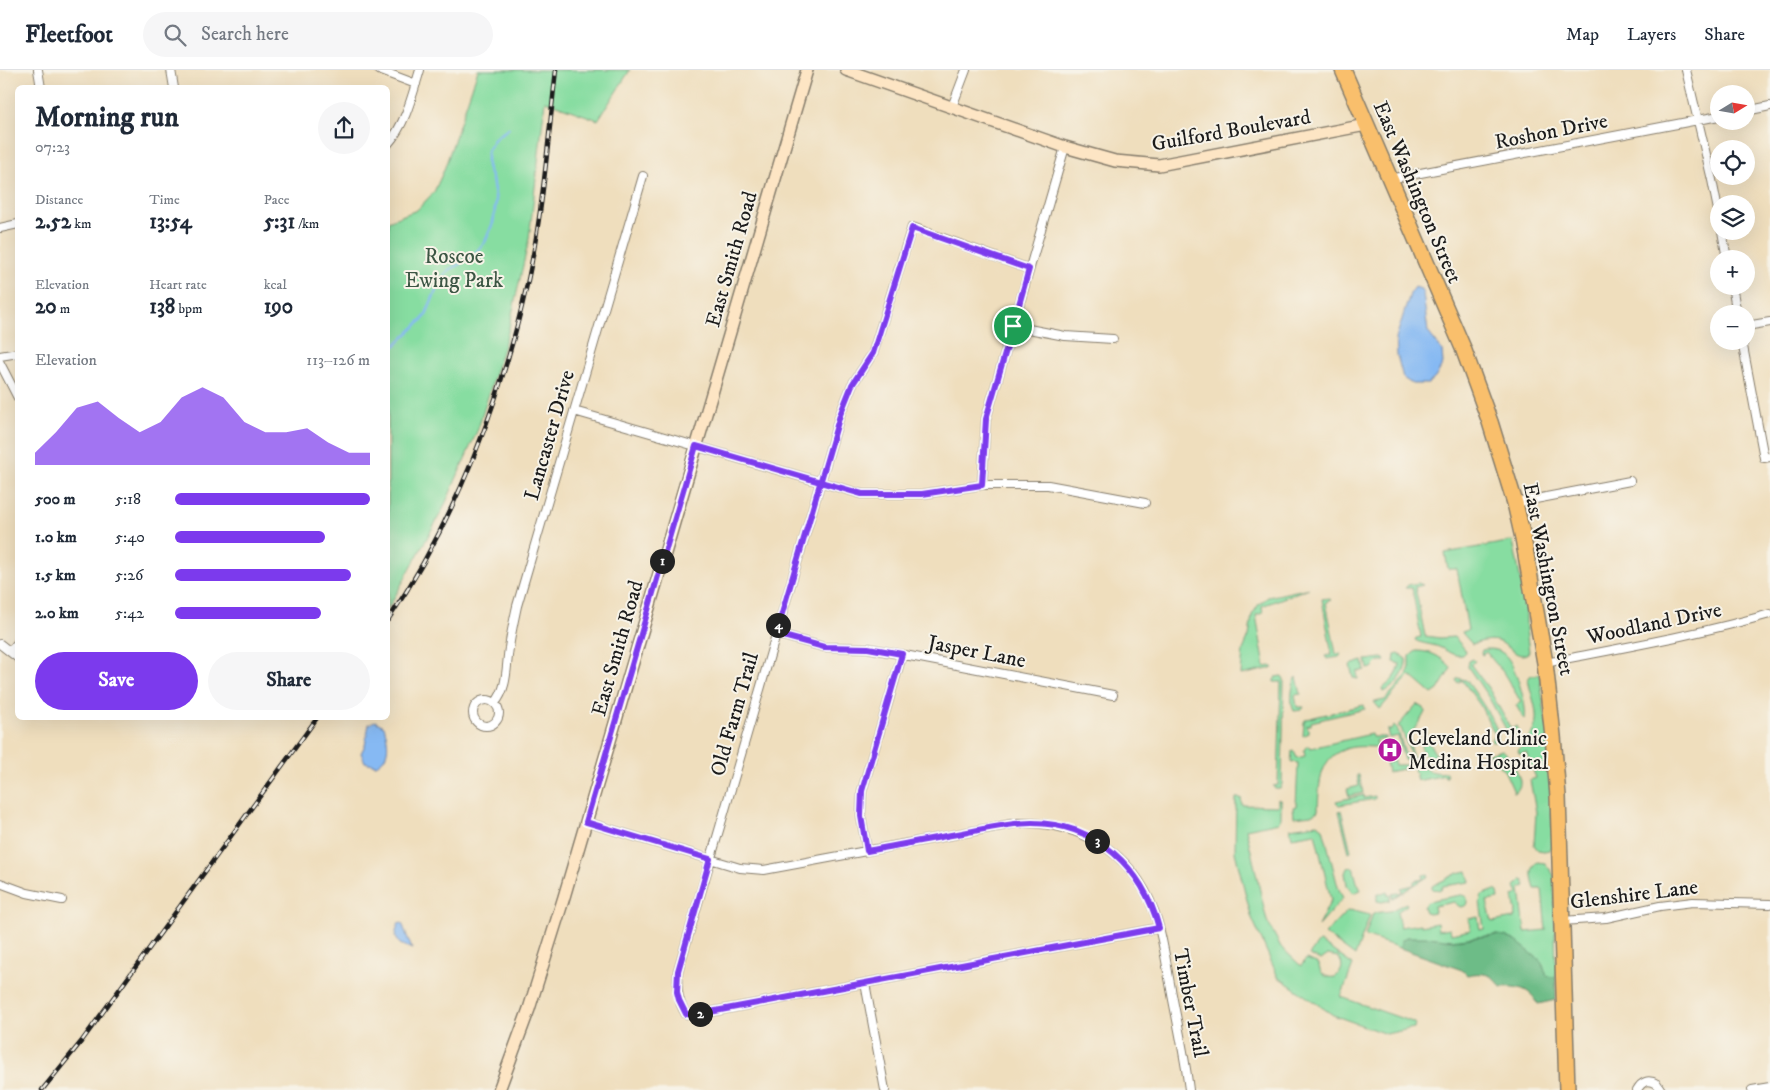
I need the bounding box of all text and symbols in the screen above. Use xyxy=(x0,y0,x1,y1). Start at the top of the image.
search box xyxy=(143,12,493,57)
text: Fleetfoot xyxy=(25,20,113,50)
icon: search xyxy=(161,21,189,49)
text: Search here xyxy=(201,23,289,46)
text: Map xyxy=(1566,24,1599,46)
text: Layers xyxy=(1627,24,1676,46)
text: Share xyxy=(1704,24,1745,46)
north arrow xyxy=(1710,85,1755,130)
map controls xyxy=(1710,85,1755,350)
street label: East Washington Street xyxy=(1367,97,1467,288)
text: Morning run xyxy=(35,100,179,135)
button: share xyxy=(318,102,370,154)
street label: Guilford Boulevard xyxy=(1150,104,1313,158)
street label: Roshon Drive xyxy=(1493,108,1610,156)
text: 07:23 xyxy=(35,137,70,157)
button: locate xyxy=(1710,140,1755,185)
street label: East Smith Road xyxy=(700,188,764,330)
text: Distance xyxy=(35,191,83,209)
text: Time xyxy=(149,191,180,209)
text: Pace xyxy=(264,191,290,209)
button: layers xyxy=(1710,195,1755,240)
text: 2.52 xyxy=(35,209,71,235)
text: 13:54 xyxy=(149,209,192,235)
text: 5:31 xyxy=(264,209,295,235)
text: km xyxy=(71,215,92,233)
text: /km xyxy=(295,215,319,233)
park label: Roscoe Ewing Park xyxy=(405,244,504,294)
button: + xyxy=(1710,250,1755,295)
text: Elevation xyxy=(35,276,89,294)
text: Heart rate xyxy=(149,276,207,294)
text: kcal xyxy=(264,276,287,294)
text: 20 xyxy=(35,294,57,320)
text: 138 xyxy=(149,294,175,320)
text: 190 xyxy=(264,294,293,320)
text: m xyxy=(57,300,70,318)
text: bpm xyxy=(175,300,203,318)
pin xyxy=(992,305,1034,347)
button: − xyxy=(1710,305,1755,350)
icon: arrive xyxy=(999,312,1027,340)
text: Elevation xyxy=(35,350,97,370)
text: 113–126 m xyxy=(306,350,370,370)
street label: Lancaster Drive xyxy=(519,367,581,503)
street label: East Washington Street xyxy=(1517,481,1579,678)
text: 500 m xyxy=(35,489,76,509)
text: 5:18 xyxy=(115,489,141,509)
text: 1.0 km xyxy=(35,527,77,547)
text: 5:40 xyxy=(115,527,145,547)
pin: 1 xyxy=(650,548,674,574)
text: 1 xyxy=(660,552,665,570)
text: 1.5 km xyxy=(35,565,76,585)
text: 5:26 xyxy=(115,565,143,585)
street label: East Smith Road xyxy=(586,577,650,719)
street label: Woodland Drive xyxy=(1584,597,1724,651)
text: 2.0 km xyxy=(35,603,79,623)
text: 5:42 xyxy=(115,603,144,623)
pin: 4 xyxy=(766,612,790,638)
text: 4 xyxy=(774,616,783,634)
street label: Jasper Lane xyxy=(924,629,1028,674)
street label: Old Farm Trail xyxy=(705,649,765,779)
button: Save xyxy=(35,652,198,710)
button: Share xyxy=(208,652,370,710)
place label: Cleveland Clinic Medina Hospital xyxy=(1408,726,1549,776)
hospital icon: Cleveland Clinic Medina Hospital xyxy=(1377,737,1403,763)
pin: 3 xyxy=(1084,828,1110,854)
text: 3 xyxy=(1095,832,1100,850)
street label: Glenshire Lane xyxy=(1569,874,1700,916)
street label: Timber Trail xyxy=(1167,947,1213,1060)
pin: 2 xyxy=(688,1002,712,1026)
text: 2 xyxy=(697,1005,704,1023)

